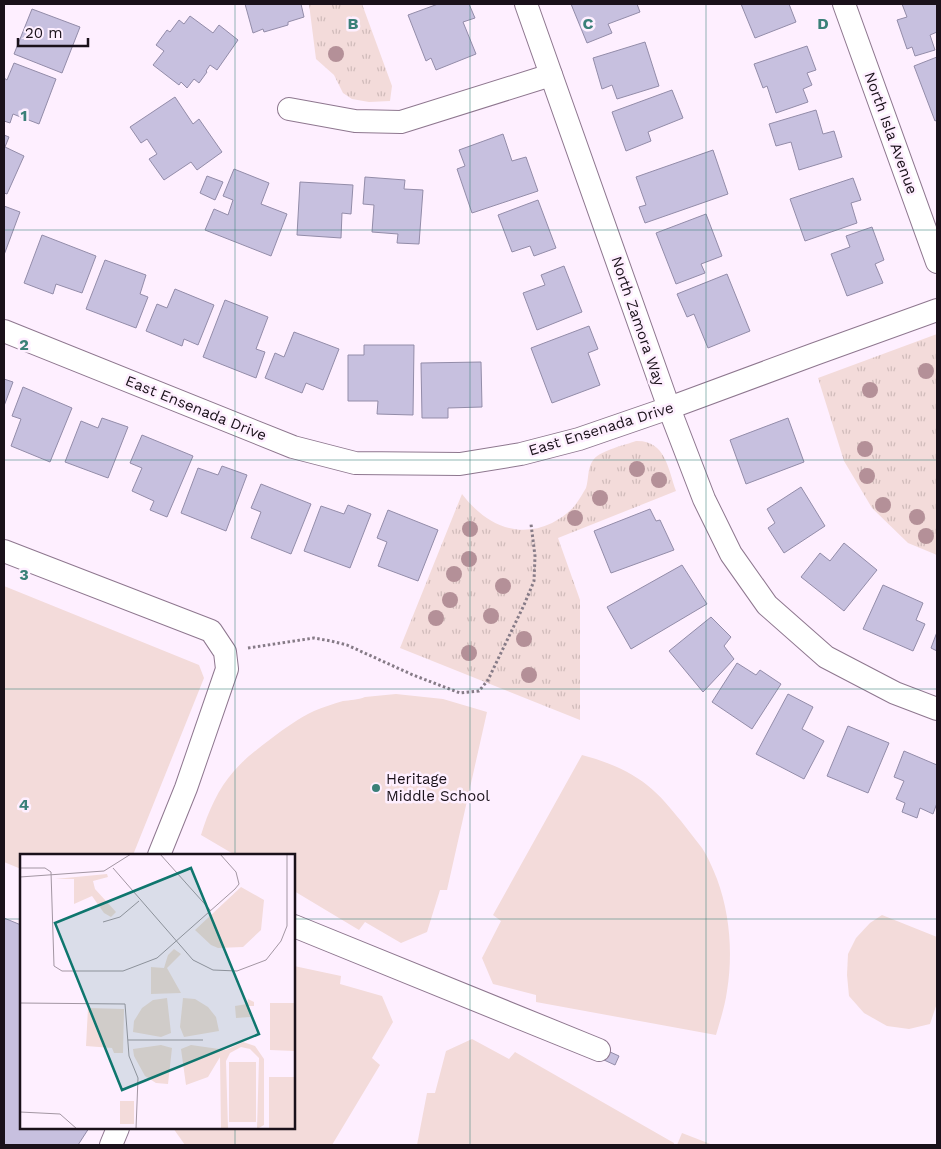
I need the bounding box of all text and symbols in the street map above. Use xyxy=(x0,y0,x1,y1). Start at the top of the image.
text: B xyxy=(348,14,359,33)
text: C xyxy=(583,14,594,33)
text: D xyxy=(817,14,829,33)
scale bar xyxy=(18,15,88,47)
text: 20 m xyxy=(25,24,63,42)
street label: North Isla Avenue xyxy=(861,69,921,197)
text: 1 xyxy=(21,106,27,125)
street label: North Zamora Way xyxy=(607,254,669,388)
text: 2 xyxy=(19,335,29,354)
street label: East Ensenada Drive xyxy=(123,371,269,445)
street label: East Ensenada Drive xyxy=(526,398,676,460)
text: 3 xyxy=(19,565,29,584)
place label: Heritage Middle School xyxy=(386,770,490,805)
marker: Heritage Middle School xyxy=(370,782,382,794)
text: 4 xyxy=(19,795,29,814)
inset map xyxy=(20,854,295,1129)

